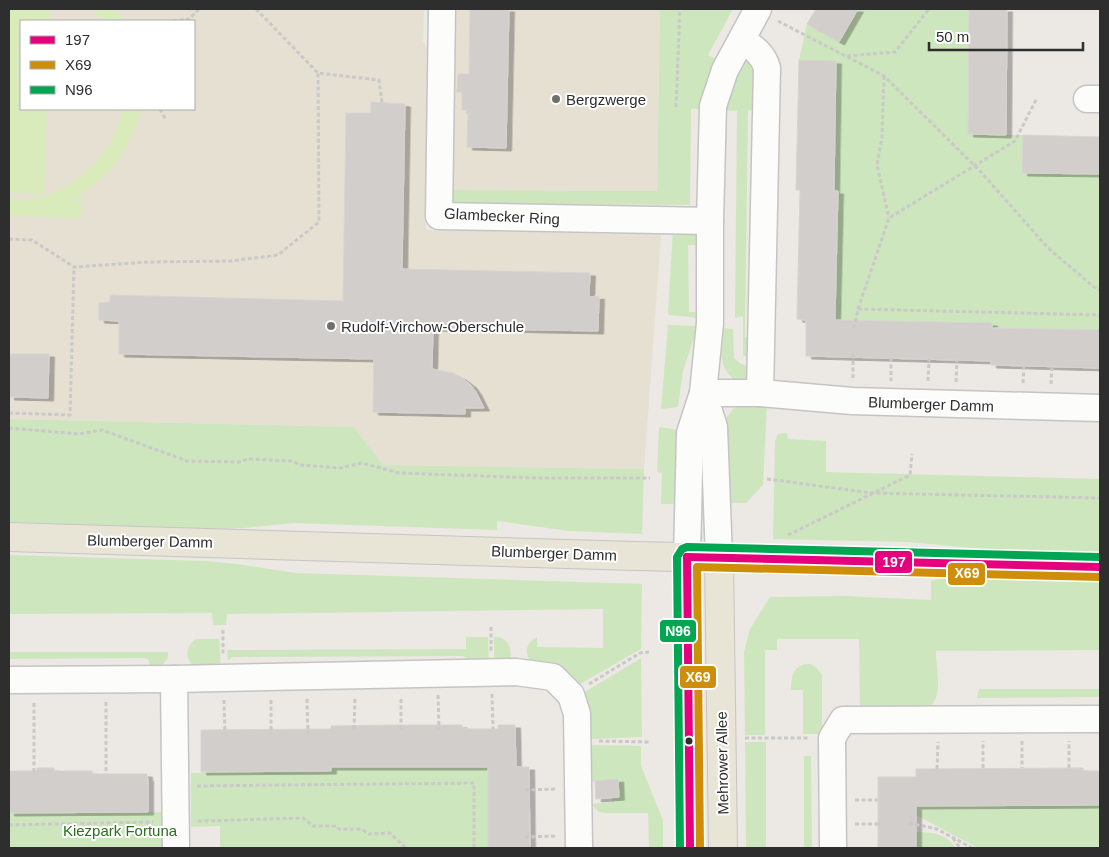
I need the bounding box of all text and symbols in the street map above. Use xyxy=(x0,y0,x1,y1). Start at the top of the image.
legend xyxy=(20,20,195,110)
scale bar xyxy=(929,20,1083,52)
text: 50 m xyxy=(936,28,969,45)
text: 197 xyxy=(65,31,90,48)
text: X69 xyxy=(65,56,92,73)
text: N96 xyxy=(65,81,93,98)
place label: Bergzwerge xyxy=(566,91,646,108)
marker: Bergzwerge xyxy=(550,93,562,105)
street label: Glambecker Ring xyxy=(444,204,560,228)
place label: Rudolf-Virchow-Oberschule xyxy=(341,318,524,335)
marker: Rudolf-Virchow-Oberschule xyxy=(325,320,337,332)
street label: Blumberger Damm xyxy=(868,393,994,415)
street label: Blumberger Damm xyxy=(87,531,213,551)
street label: Blumberger Damm xyxy=(491,542,617,564)
line badge: 197 xyxy=(874,550,913,574)
text: 197 xyxy=(882,554,906,570)
line badge: X69 xyxy=(947,562,986,586)
text: X69 xyxy=(955,565,980,581)
line badge: N96 xyxy=(659,619,697,643)
text: N96 xyxy=(665,623,691,639)
line badge: X69 xyxy=(679,665,717,689)
text: X69 xyxy=(686,669,711,685)
street label: Mehrower Allee xyxy=(713,711,731,815)
unlabelled marker xyxy=(684,736,694,746)
park label: Kiezpark Fortuna xyxy=(63,822,178,839)

